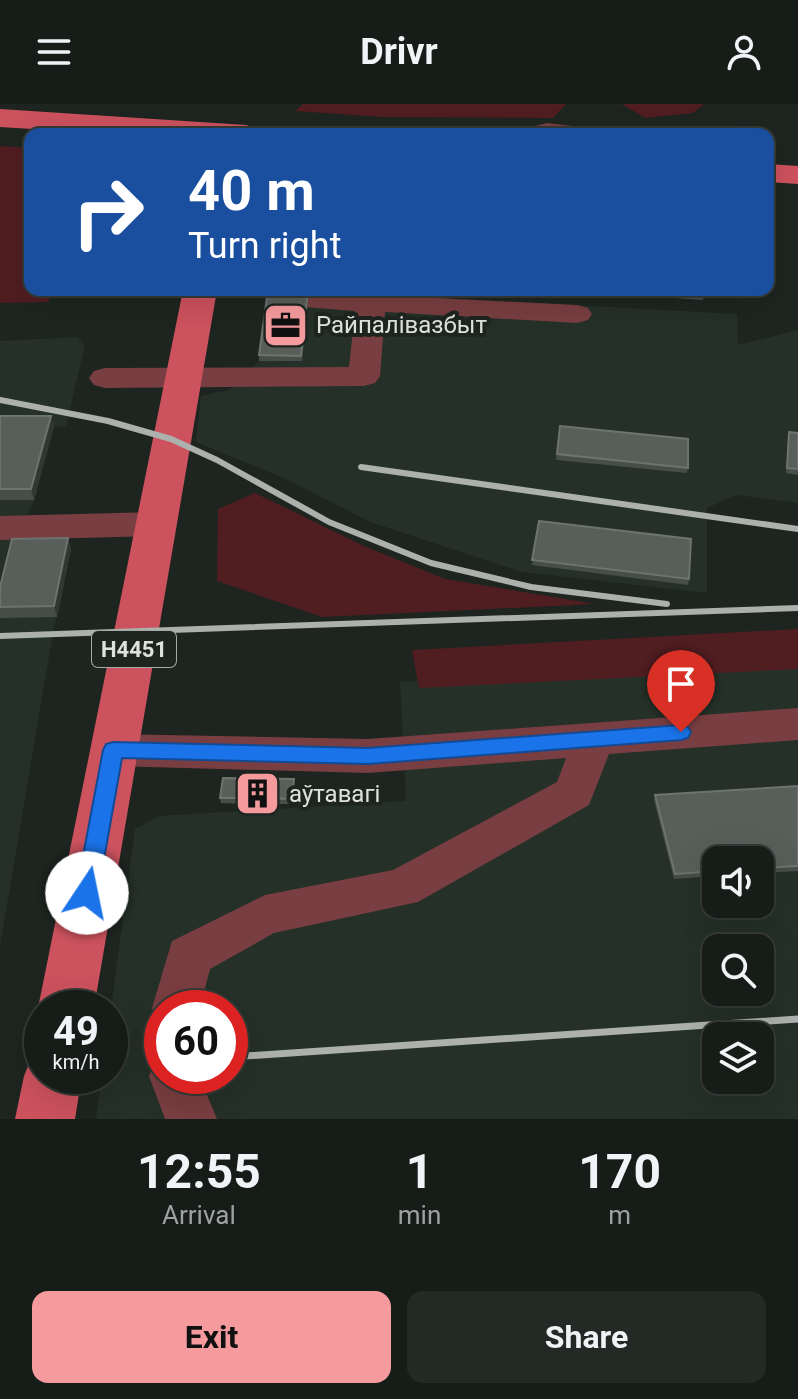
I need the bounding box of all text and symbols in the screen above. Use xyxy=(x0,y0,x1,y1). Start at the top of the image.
icon: menu xyxy=(32,30,76,74)
icon: person xyxy=(722,30,766,74)
text: Drivr xyxy=(360,31,438,73)
text: 40 m xyxy=(188,158,315,224)
icon: right xyxy=(56,160,160,264)
text: Turn right xyxy=(188,225,341,267)
office icon: Райпалівазбыт xyxy=(261,301,309,349)
place label: Райпалівазбыт xyxy=(316,311,487,339)
road number: Н4451 xyxy=(92,631,176,667)
pin xyxy=(647,650,715,732)
icon: arrive xyxy=(659,662,703,706)
building icon: аўтавагі xyxy=(234,770,282,818)
place label: аўтавагі xyxy=(289,780,380,808)
map controls xyxy=(702,846,774,1094)
button: sound xyxy=(702,846,774,918)
position arrow xyxy=(45,851,129,935)
button: search xyxy=(702,934,774,1006)
speed limit sign: 60 xyxy=(144,990,248,1094)
text: 49 xyxy=(53,1008,99,1055)
button: layers xyxy=(702,1022,774,1094)
text: km/h xyxy=(53,1050,99,1074)
text: 12:55 xyxy=(137,1143,261,1200)
text: 1 xyxy=(406,1143,433,1200)
text: 170 xyxy=(578,1143,661,1200)
text: Arrival xyxy=(162,1200,236,1230)
text: min xyxy=(398,1200,441,1230)
text: m xyxy=(608,1200,631,1230)
button: Exit xyxy=(32,1291,391,1383)
button: Share xyxy=(407,1291,766,1383)

